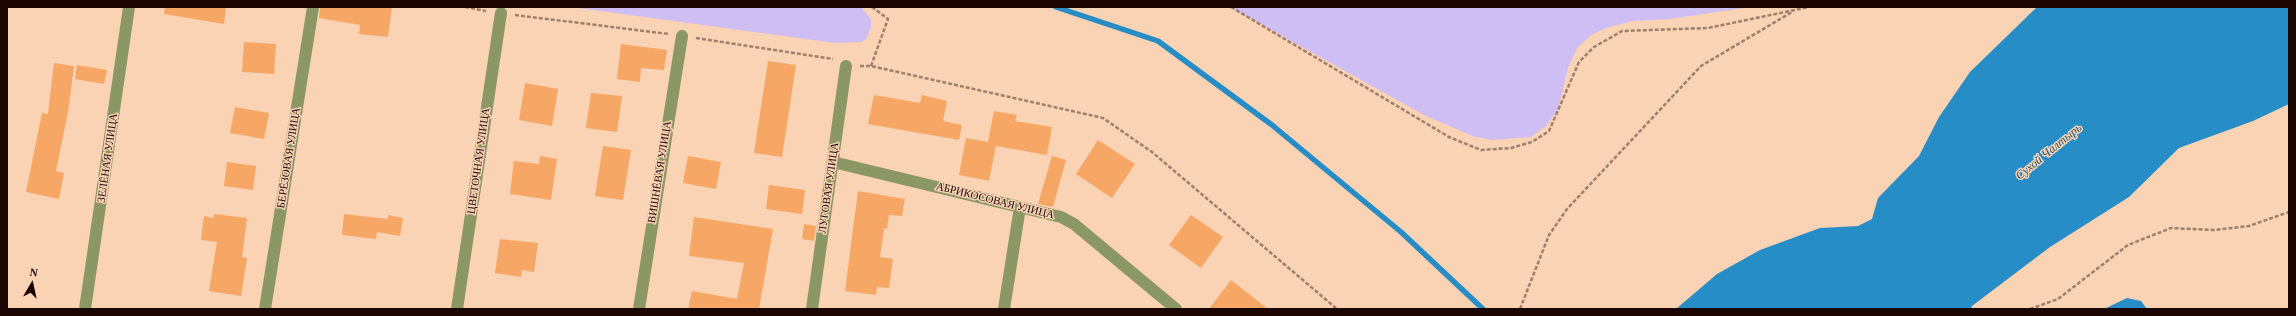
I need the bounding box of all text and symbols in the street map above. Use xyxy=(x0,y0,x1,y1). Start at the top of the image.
street label: БЕРЁЗОВАЯ УЛИЦА xyxy=(275,107,303,209)
street label: ЦВЕТОЧНАЯ УЛИЦА xyxy=(465,107,493,215)
street label: ЗЕЛЁНАЯ УЛИЦА xyxy=(95,112,121,204)
street label: ВИШНЁВАЯ УЛИЦА xyxy=(645,120,675,224)
water label: Сухой Чалтырь xyxy=(2013,121,2085,183)
street label: ЛУГОВАЯ УЛИЦА xyxy=(816,142,842,234)
street label: АБРИКОСОВАЯ УЛИЦА xyxy=(935,180,1055,222)
north arrow xyxy=(12,264,52,304)
text: N xyxy=(29,266,39,279)

